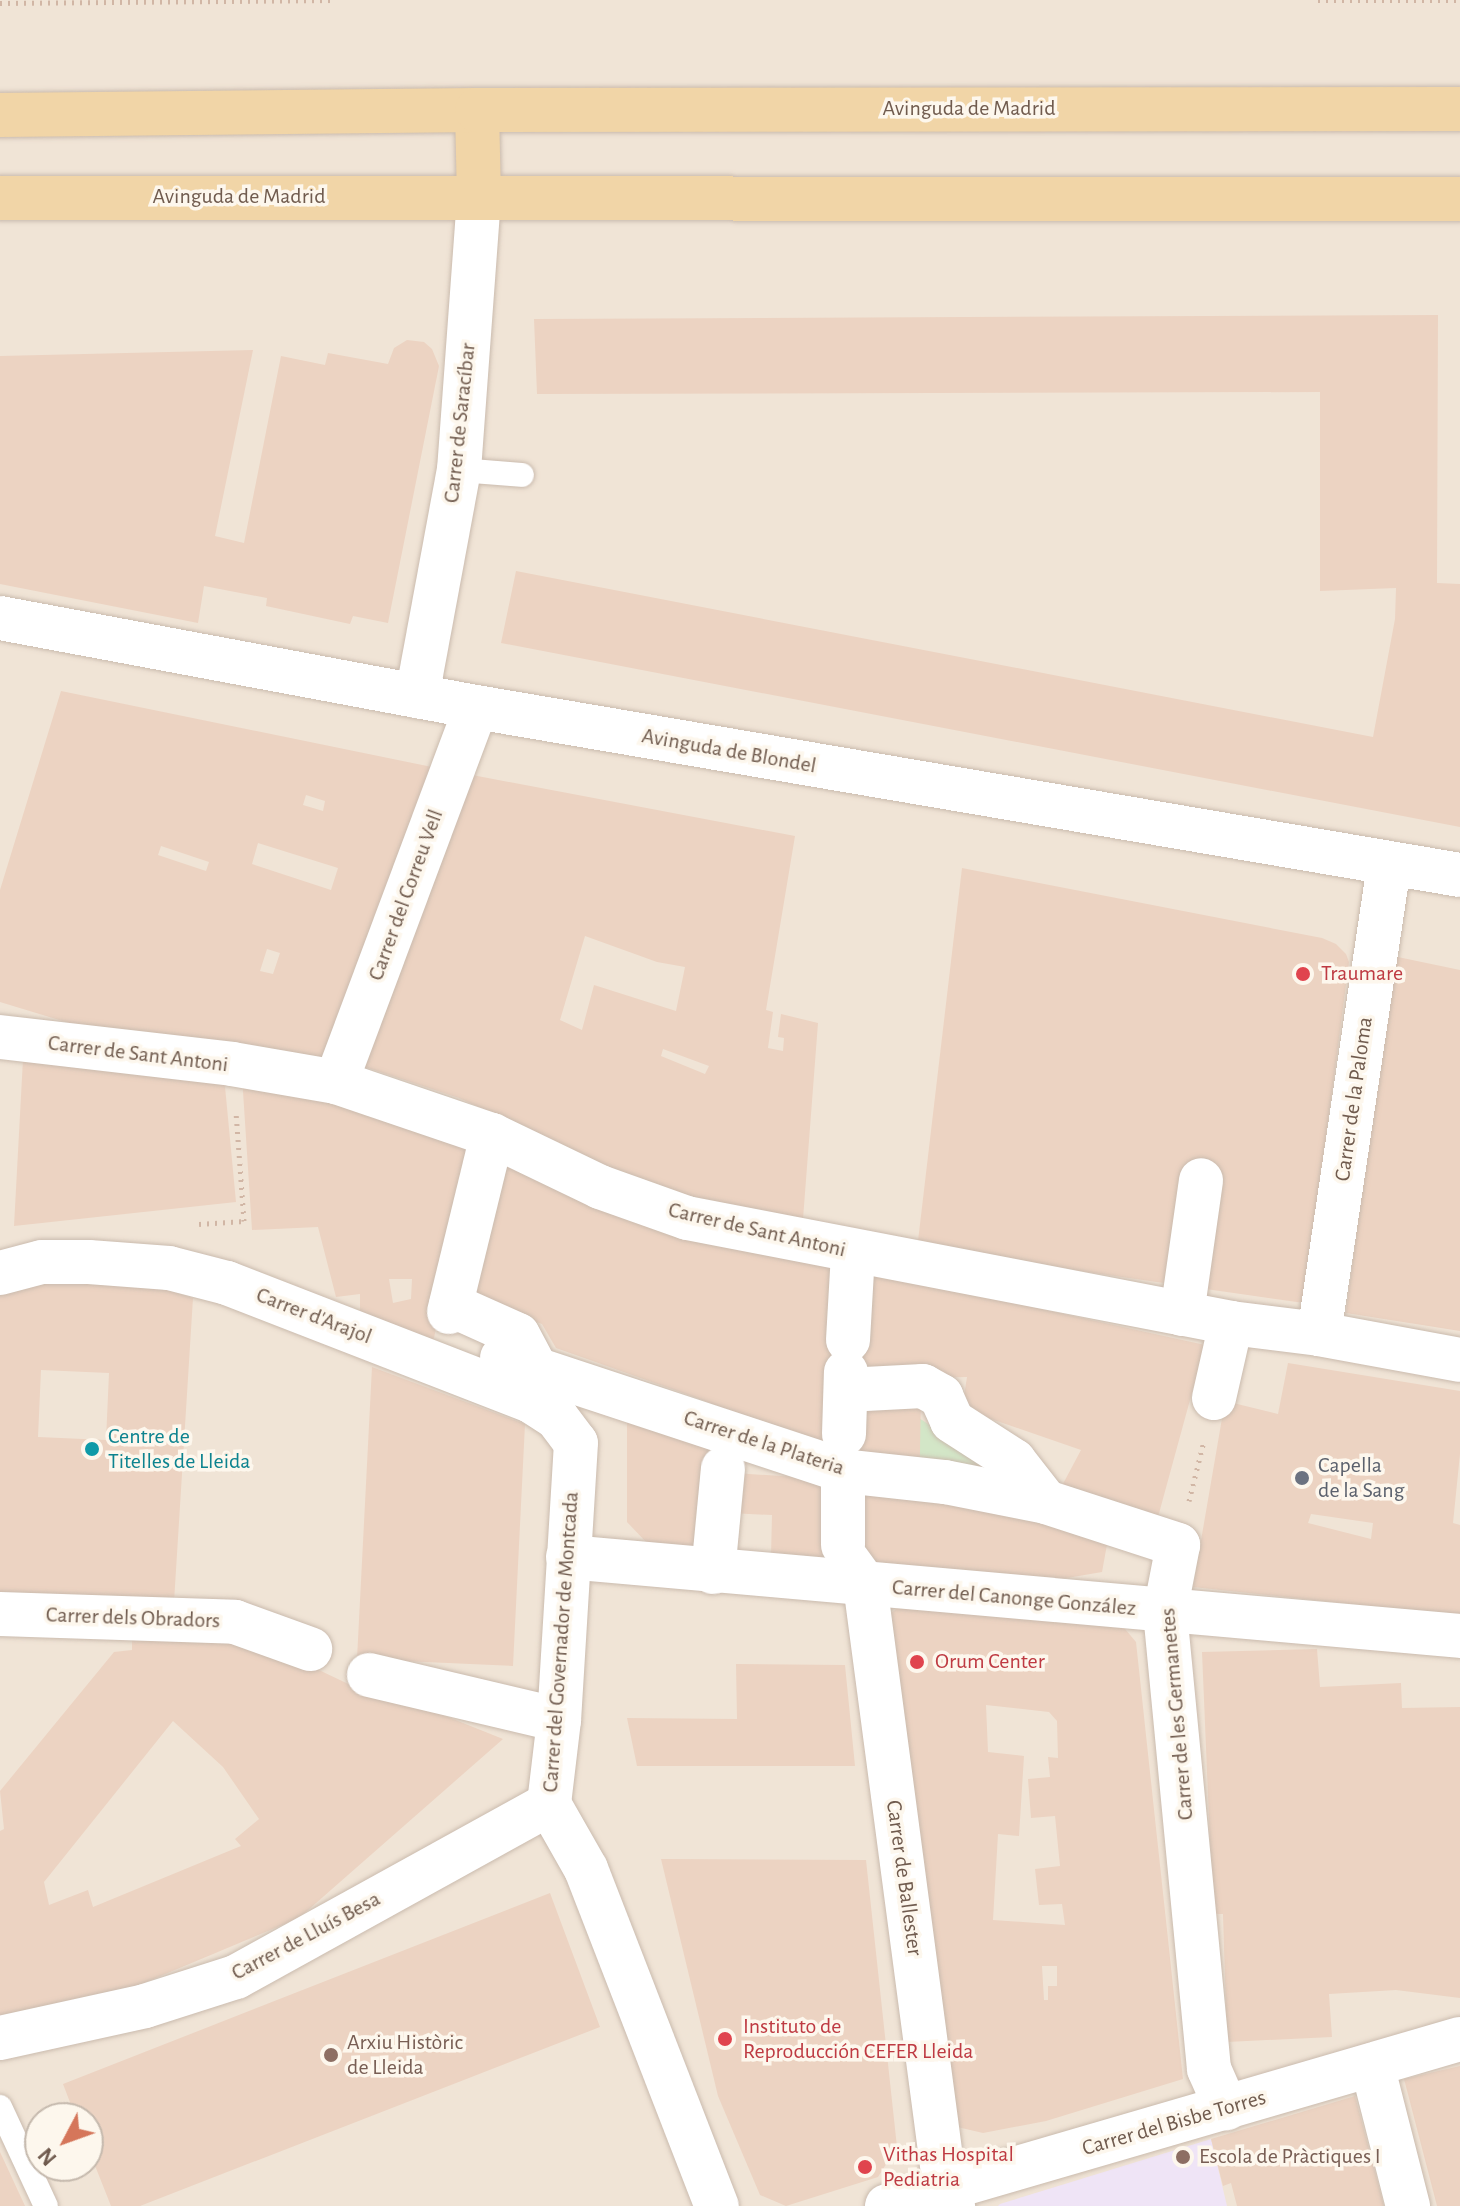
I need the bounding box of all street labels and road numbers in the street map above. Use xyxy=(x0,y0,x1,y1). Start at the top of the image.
street label: Avinguda de Madrid xyxy=(882,96,1056,122)
street label: Avinguda de Madrid xyxy=(152,184,326,210)
street label: Carrer de Saracíbar xyxy=(438,342,482,504)
street label: Avinguda de Blondel xyxy=(640,723,818,779)
street label: Carrer del Correu Vell xyxy=(363,806,449,984)
street label: Carrer de la Paloma xyxy=(1329,1015,1379,1183)
street label: Carrer de Sant Antoni xyxy=(46,1030,230,1078)
street label: Carrer de Sant Antoni xyxy=(666,1197,848,1263)
street label: Carrer d'Arajol xyxy=(252,1282,376,1350)
street label: Carrer de la Plateria xyxy=(680,1405,848,1481)
street label: Carrer del Governador de Montcada xyxy=(537,1491,585,1793)
street label: Carrer del Canonge González xyxy=(891,1574,1137,1622)
street label: Carrer dels Obradors xyxy=(45,1602,221,1634)
street label: Carrer de les Germanetes xyxy=(1155,1607,1199,1821)
street label: Carrer de Ballester xyxy=(880,1799,928,1957)
street label: Carrer de Lluís Besa xyxy=(227,1886,385,1986)
street label: Carrer del Bisbe Torres xyxy=(1079,2084,1269,2162)

